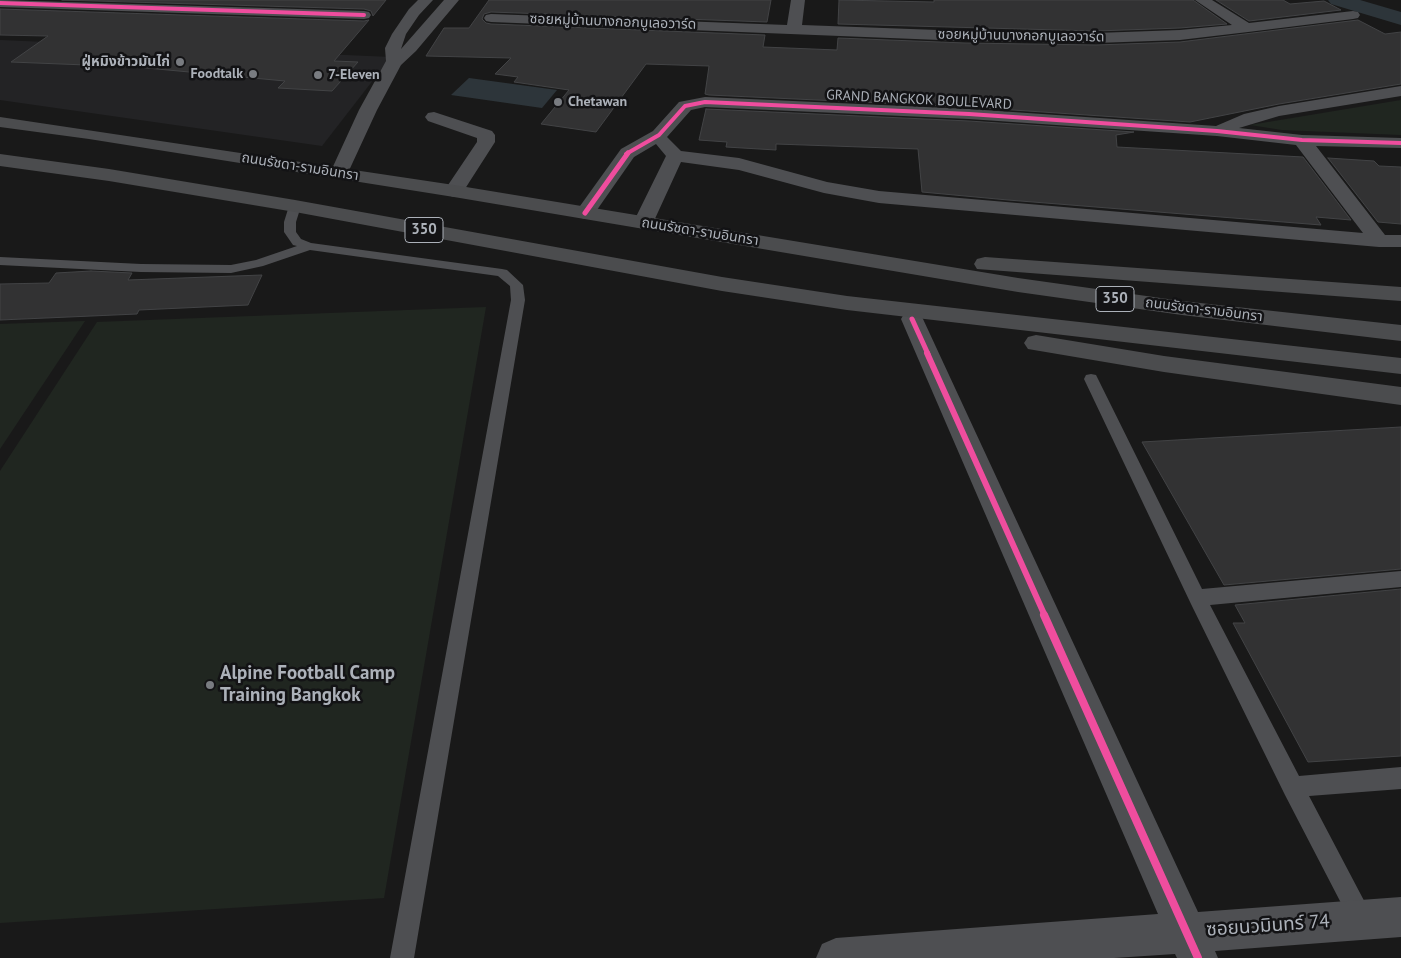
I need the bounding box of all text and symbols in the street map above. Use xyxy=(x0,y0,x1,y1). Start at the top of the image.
street label: ซอยหมู่บ้านบางกอกบูเลอวาร์ด xyxy=(529,11,697,33)
street label: ซอยหมู่บ้านบางกอกบูเลอวาร์ด xyxy=(938,26,1104,46)
place label: ฝู่หมิงข้าวมันไก่ xyxy=(81,54,170,70)
marker: ฝู่หมิงข้าวมันไก่ xyxy=(174,56,186,68)
place label: Foodtalk xyxy=(190,66,243,82)
place label: 7-Eleven xyxy=(328,67,380,83)
marker: Foodtalk xyxy=(247,68,259,80)
marker: 7-Eleven xyxy=(312,69,324,81)
street label: GRAND BANGKOK BOULEVARD xyxy=(826,87,1012,113)
place label: Chetawan xyxy=(568,94,627,110)
marker: Chetawan xyxy=(552,96,564,108)
street label: ถนนรัชดา-รามอินทรา xyxy=(240,149,360,185)
street label: ถนนรัชดา-รามอินทรา xyxy=(640,214,760,250)
road number: 350 xyxy=(405,218,443,242)
road number: 350 xyxy=(1096,286,1134,312)
street label: ถนนรัชดา-รามอินทรา xyxy=(1144,294,1264,326)
place label: Alpine Football Camp Training Bangkok xyxy=(220,663,395,707)
marker: Alpine Football Camp Training Bangkok xyxy=(204,679,216,691)
street label: ซอยนวมินทร์ 74 xyxy=(1206,910,1330,942)

